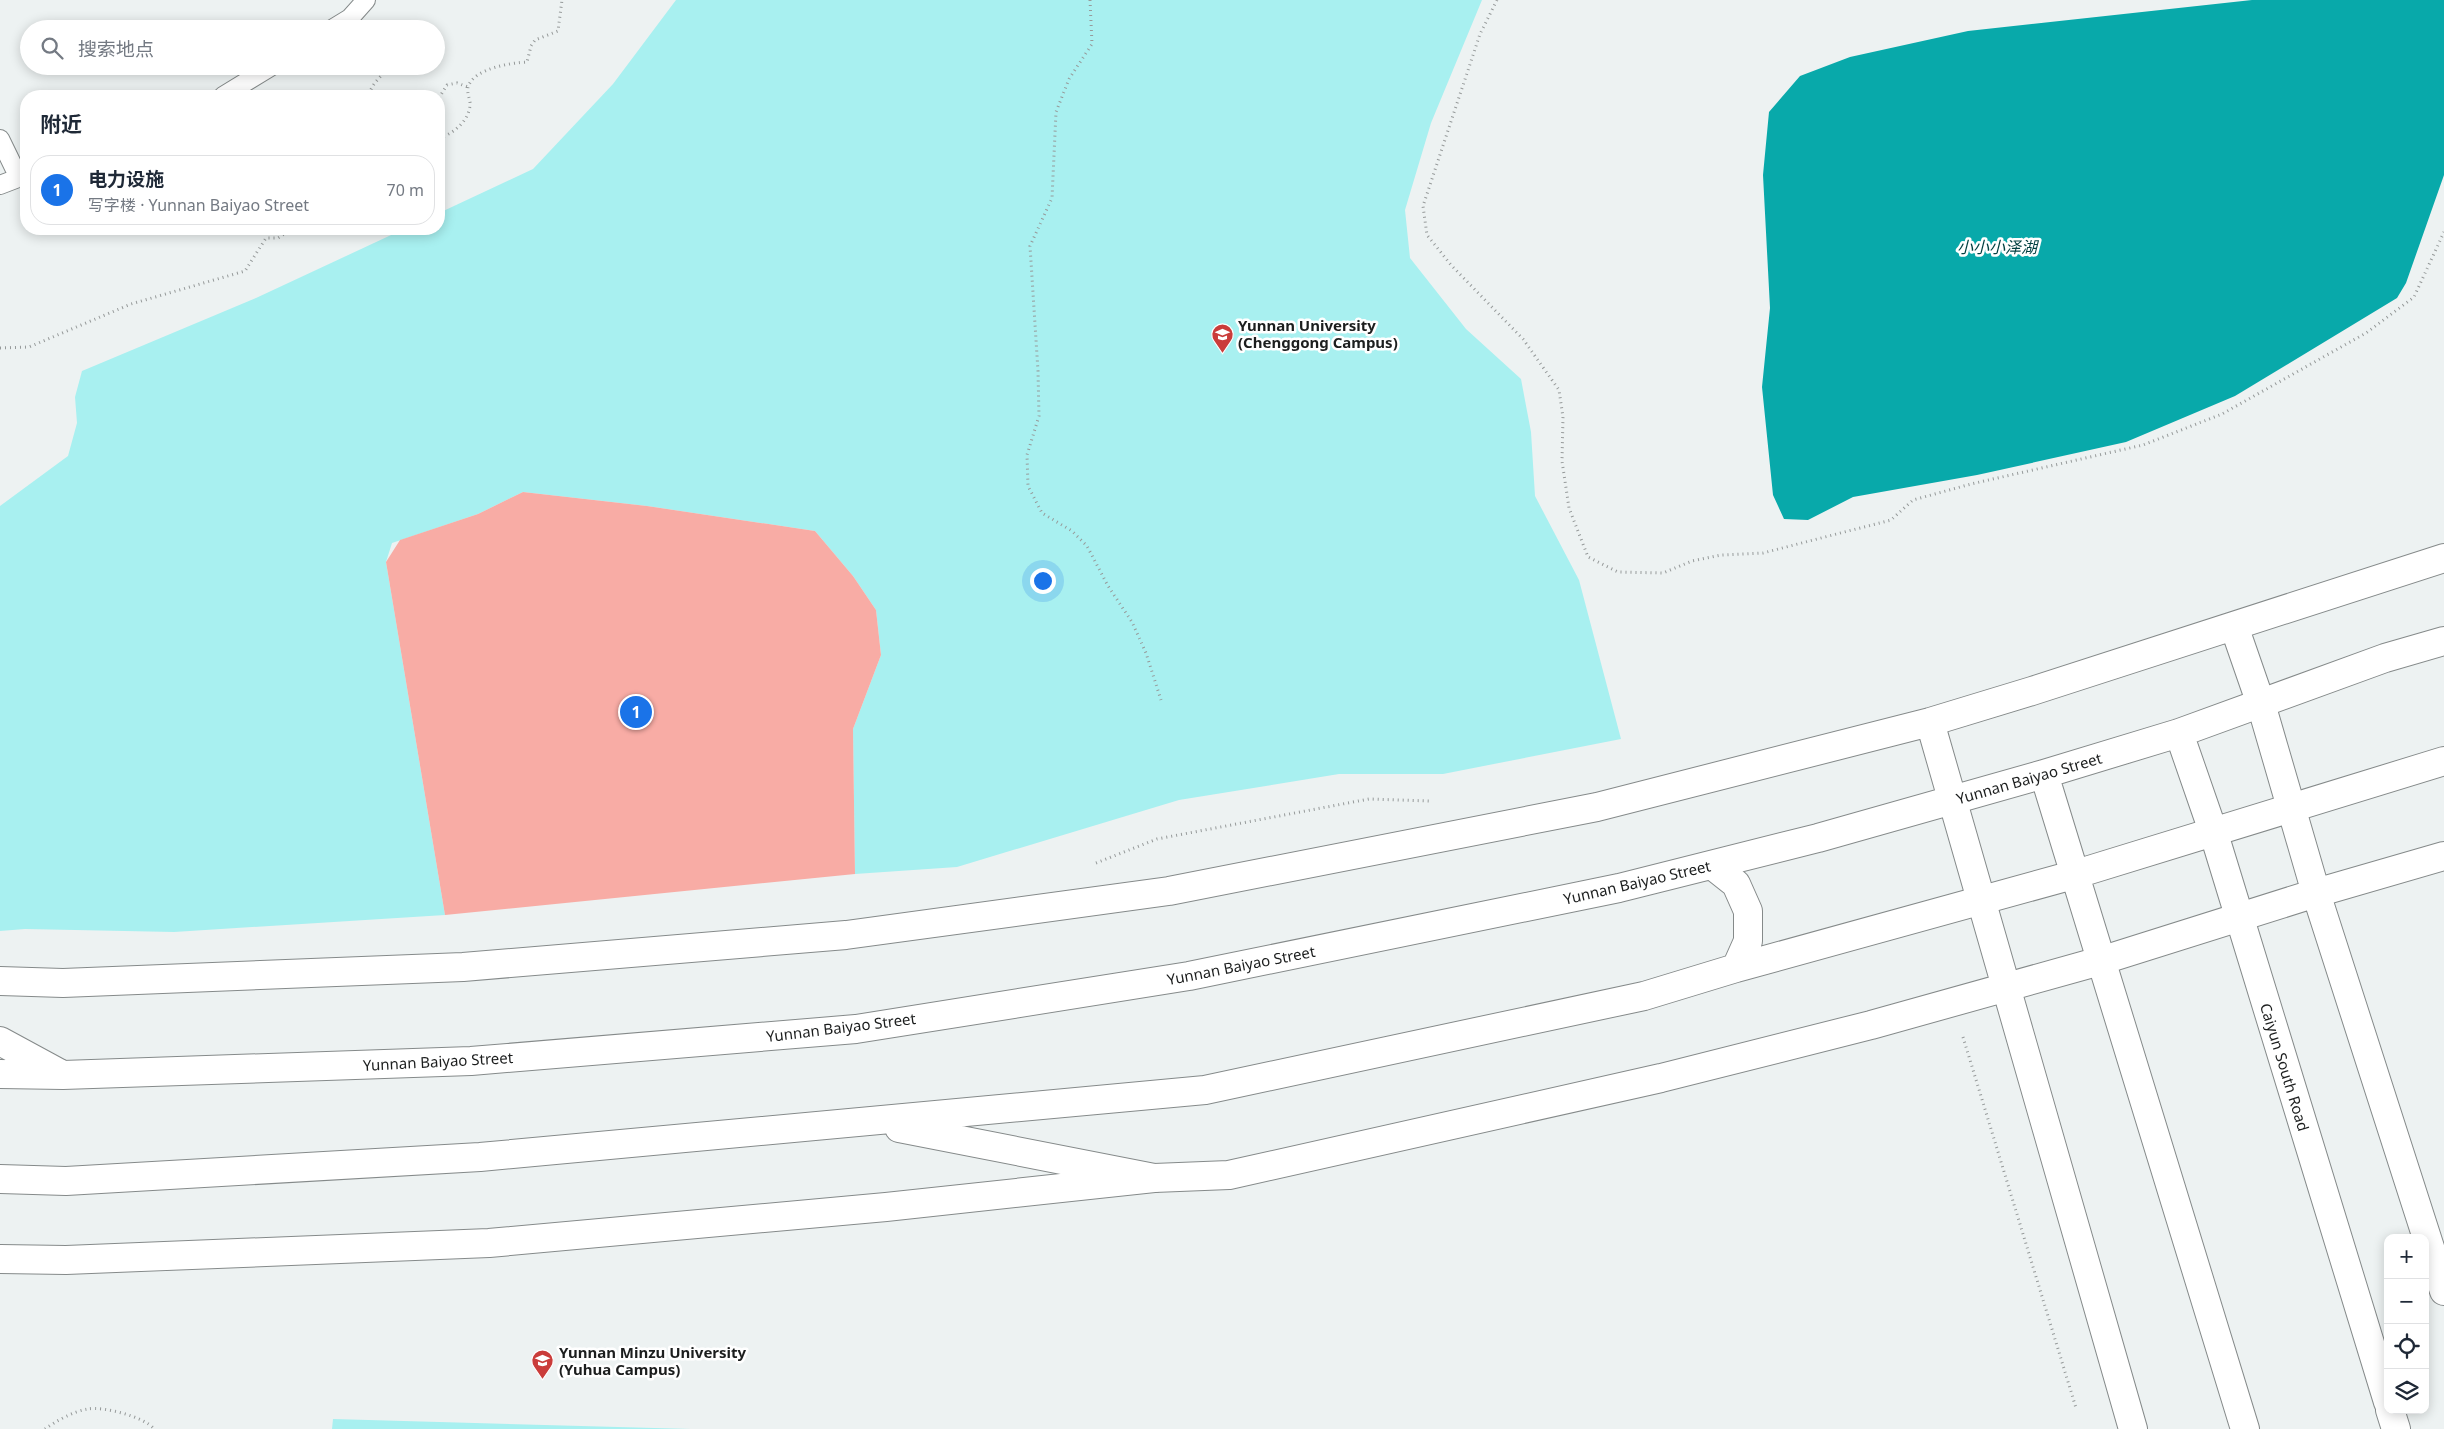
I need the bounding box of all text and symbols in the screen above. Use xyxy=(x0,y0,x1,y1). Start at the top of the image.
search box xyxy=(20,20,445,75)
icon: search xyxy=(38,34,66,62)
text: 搜索地点 xyxy=(78,36,154,62)
text: 附近 xyxy=(40,110,82,138)
text: 电力设施 xyxy=(88,166,164,192)
text: 1 xyxy=(52,179,62,201)
text: 70 m xyxy=(387,179,424,201)
text: 写字楼 · Yunnan Baiyao Street xyxy=(88,194,309,216)
water label: 小小小泽湖 xyxy=(1957,236,2040,258)
place label: Yunnan University (Chenggong Campus) xyxy=(1238,315,1398,352)
school or university icon: Yunnan University (Chenggong Campus) xyxy=(1210,322,1234,353)
your location xyxy=(1030,568,1056,594)
pin: 1 xyxy=(620,693,652,731)
street label: Yunnan Baiyao Street xyxy=(1954,748,2105,808)
street label: Yunnan Baiyao Street xyxy=(1561,855,1713,909)
street label: Yunnan Baiyao Street xyxy=(1165,941,1317,989)
street label: Caiyun South Road xyxy=(2256,1000,2314,1134)
street label: Yunnan Baiyao Street xyxy=(765,1008,917,1046)
street label: Yunnan Baiyao Street xyxy=(362,1047,514,1075)
map controls xyxy=(2384,1234,2429,1414)
button: + xyxy=(2384,1234,2429,1279)
button: − xyxy=(2384,1279,2429,1324)
button: locate xyxy=(2384,1324,2429,1369)
place label: Yunnan Minzu University (Yuhua Campus) xyxy=(559,1342,747,1379)
school or university icon: Yunnan Minzu University (Yuhua Campus) xyxy=(531,1349,555,1380)
button: layers xyxy=(2384,1369,2429,1414)

